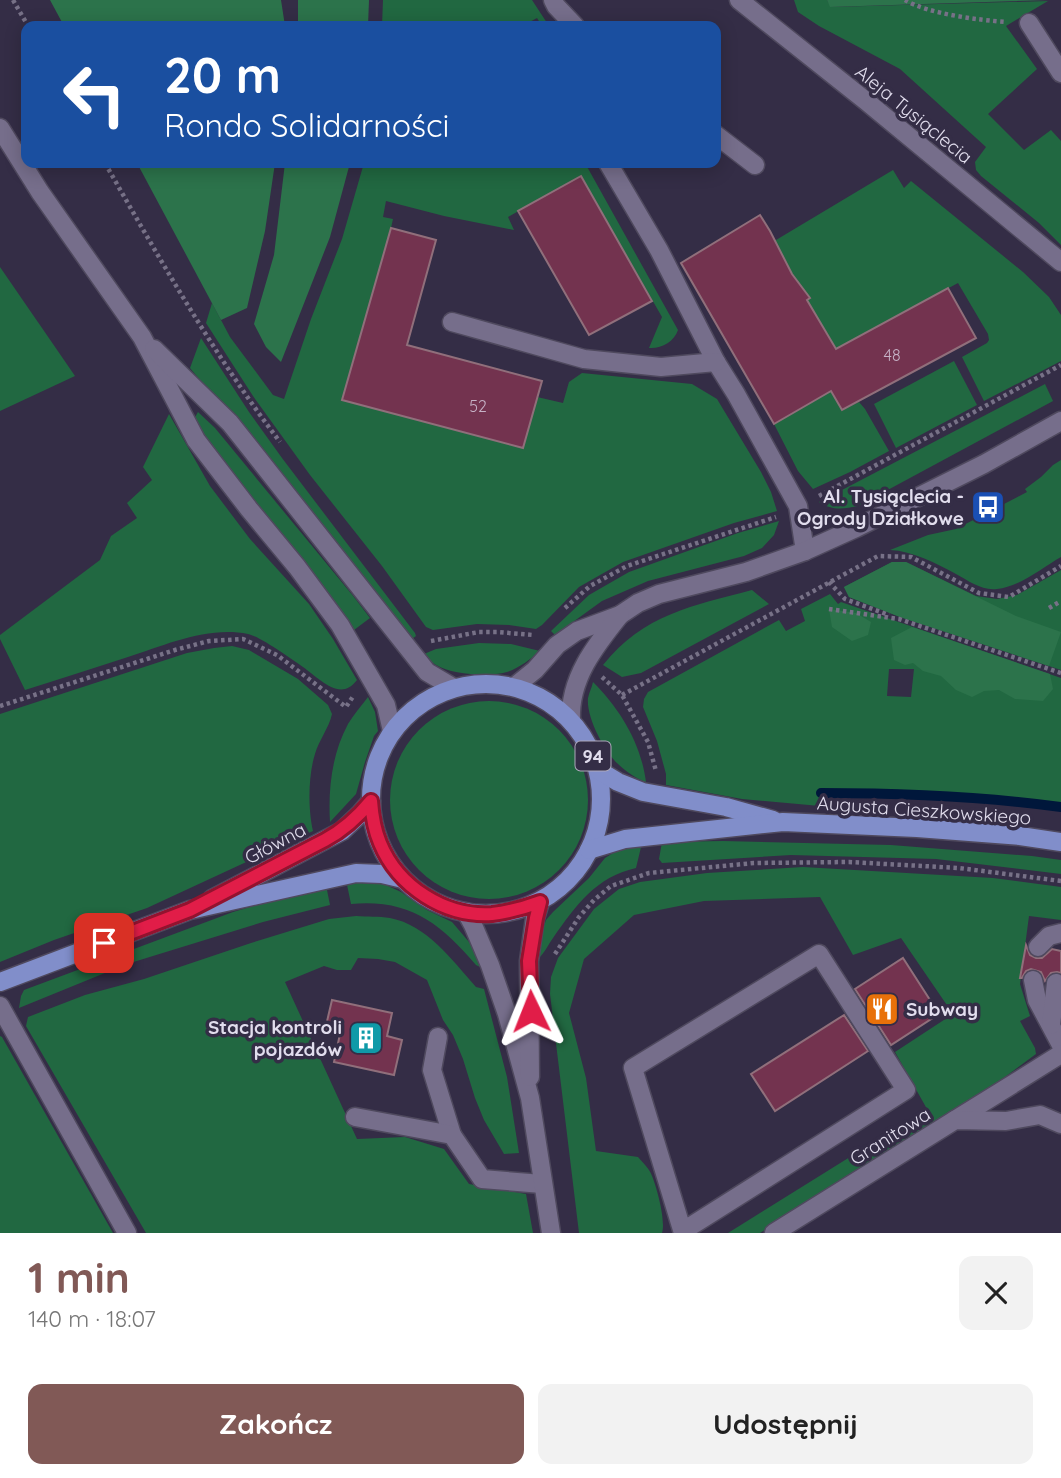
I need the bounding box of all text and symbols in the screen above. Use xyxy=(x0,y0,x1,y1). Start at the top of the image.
text: 20 m xyxy=(164,44,281,105)
icon: left xyxy=(49,49,140,140)
street label: Aleja Tysiąclecia xyxy=(850,59,978,169)
text: Rondo Solidarności xyxy=(164,105,449,145)
house number: 48 xyxy=(883,345,901,365)
house number: 52 xyxy=(469,396,487,416)
place label: Al. Tysiąclecia - Ogrody Działkowe xyxy=(797,484,964,530)
bus stop icon: Al. Tysiąclecia - Ogrody Działkowe xyxy=(969,488,1007,526)
road number: 94 xyxy=(576,742,610,770)
street label: Augusta Cieszkowskiego xyxy=(816,791,1032,829)
street label: Główna xyxy=(240,817,310,869)
pin xyxy=(74,913,134,973)
icon: arrive xyxy=(85,924,123,962)
position arrow xyxy=(494,974,568,1048)
restaurant icon: Subway xyxy=(863,990,901,1028)
place label: Subway xyxy=(906,997,978,1021)
place label: Stacja kontroli pojazdów xyxy=(208,1015,342,1061)
building icon: Stacja kontroli pojazdów xyxy=(347,1019,385,1057)
street label: Granitowa xyxy=(845,1102,935,1170)
text: 1 min xyxy=(28,1251,130,1304)
button: close xyxy=(959,1256,1033,1330)
text: 140 m · 18:07 xyxy=(28,1304,156,1333)
button: Zakończ xyxy=(28,1384,524,1464)
button: Udostępnij xyxy=(538,1384,1033,1464)

